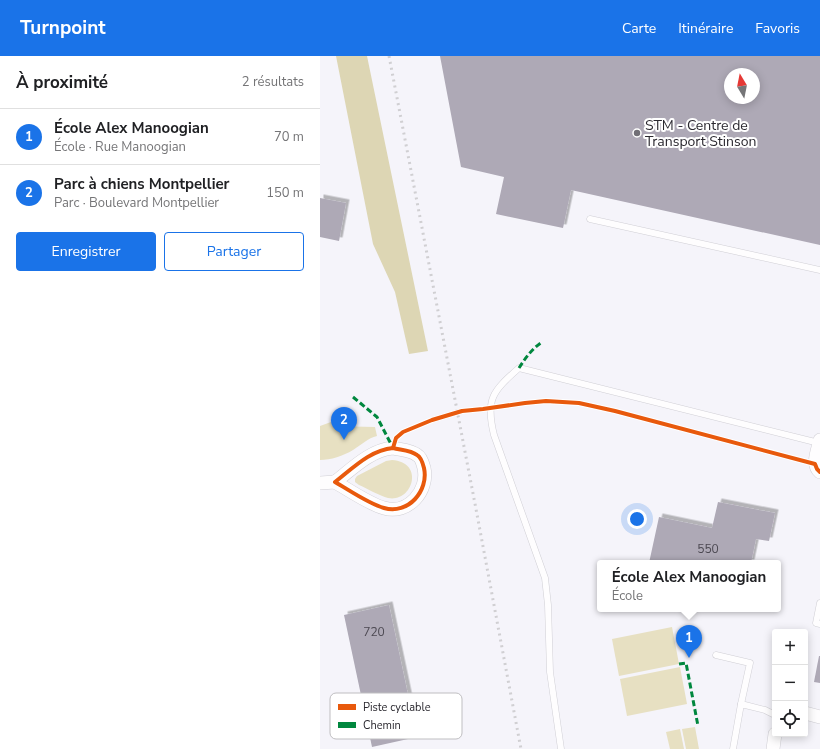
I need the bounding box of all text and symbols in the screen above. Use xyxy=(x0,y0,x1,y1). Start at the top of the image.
text: Turnpoint xyxy=(20,15,106,41)
text: Carte xyxy=(622,19,656,38)
text: Itinéraire xyxy=(678,19,733,38)
text: Favoris xyxy=(755,19,800,38)
north arrow xyxy=(724,68,760,104)
text: À proximité xyxy=(16,71,108,94)
text: 2 résultats xyxy=(242,73,304,91)
place label: STM - Centre de Transport Stinson xyxy=(645,116,756,151)
text: École Alex Manoogian xyxy=(54,118,209,138)
text: 1 xyxy=(25,128,33,146)
text: 70 m xyxy=(274,128,304,146)
marker: STM - Centre de Transport Stinson xyxy=(632,128,642,138)
text: École · Rue Manoogian xyxy=(54,138,186,156)
text: Parc à chiens Montpellier xyxy=(54,174,229,194)
text: 2 xyxy=(25,184,33,202)
text: 150 m xyxy=(266,184,304,202)
text: Parc · Boulevard Montpellier xyxy=(54,194,219,212)
button: Enregistrer xyxy=(16,232,156,271)
button: Partager xyxy=(164,232,304,271)
pin: 2 xyxy=(331,407,357,440)
your location xyxy=(627,509,647,529)
house number: 550 xyxy=(697,541,719,557)
popup xyxy=(597,560,781,612)
text: École Alex Manoogian xyxy=(612,567,766,587)
text: École xyxy=(612,587,643,605)
house number: 720 xyxy=(363,624,385,640)
pin: 1 xyxy=(676,625,702,658)
map controls xyxy=(772,629,808,737)
button: + xyxy=(772,629,808,665)
button: − xyxy=(772,665,808,701)
legend xyxy=(330,693,462,739)
text: Piste cyclable xyxy=(363,700,431,715)
button: locate xyxy=(772,701,808,737)
text: Chemin xyxy=(363,718,401,733)

